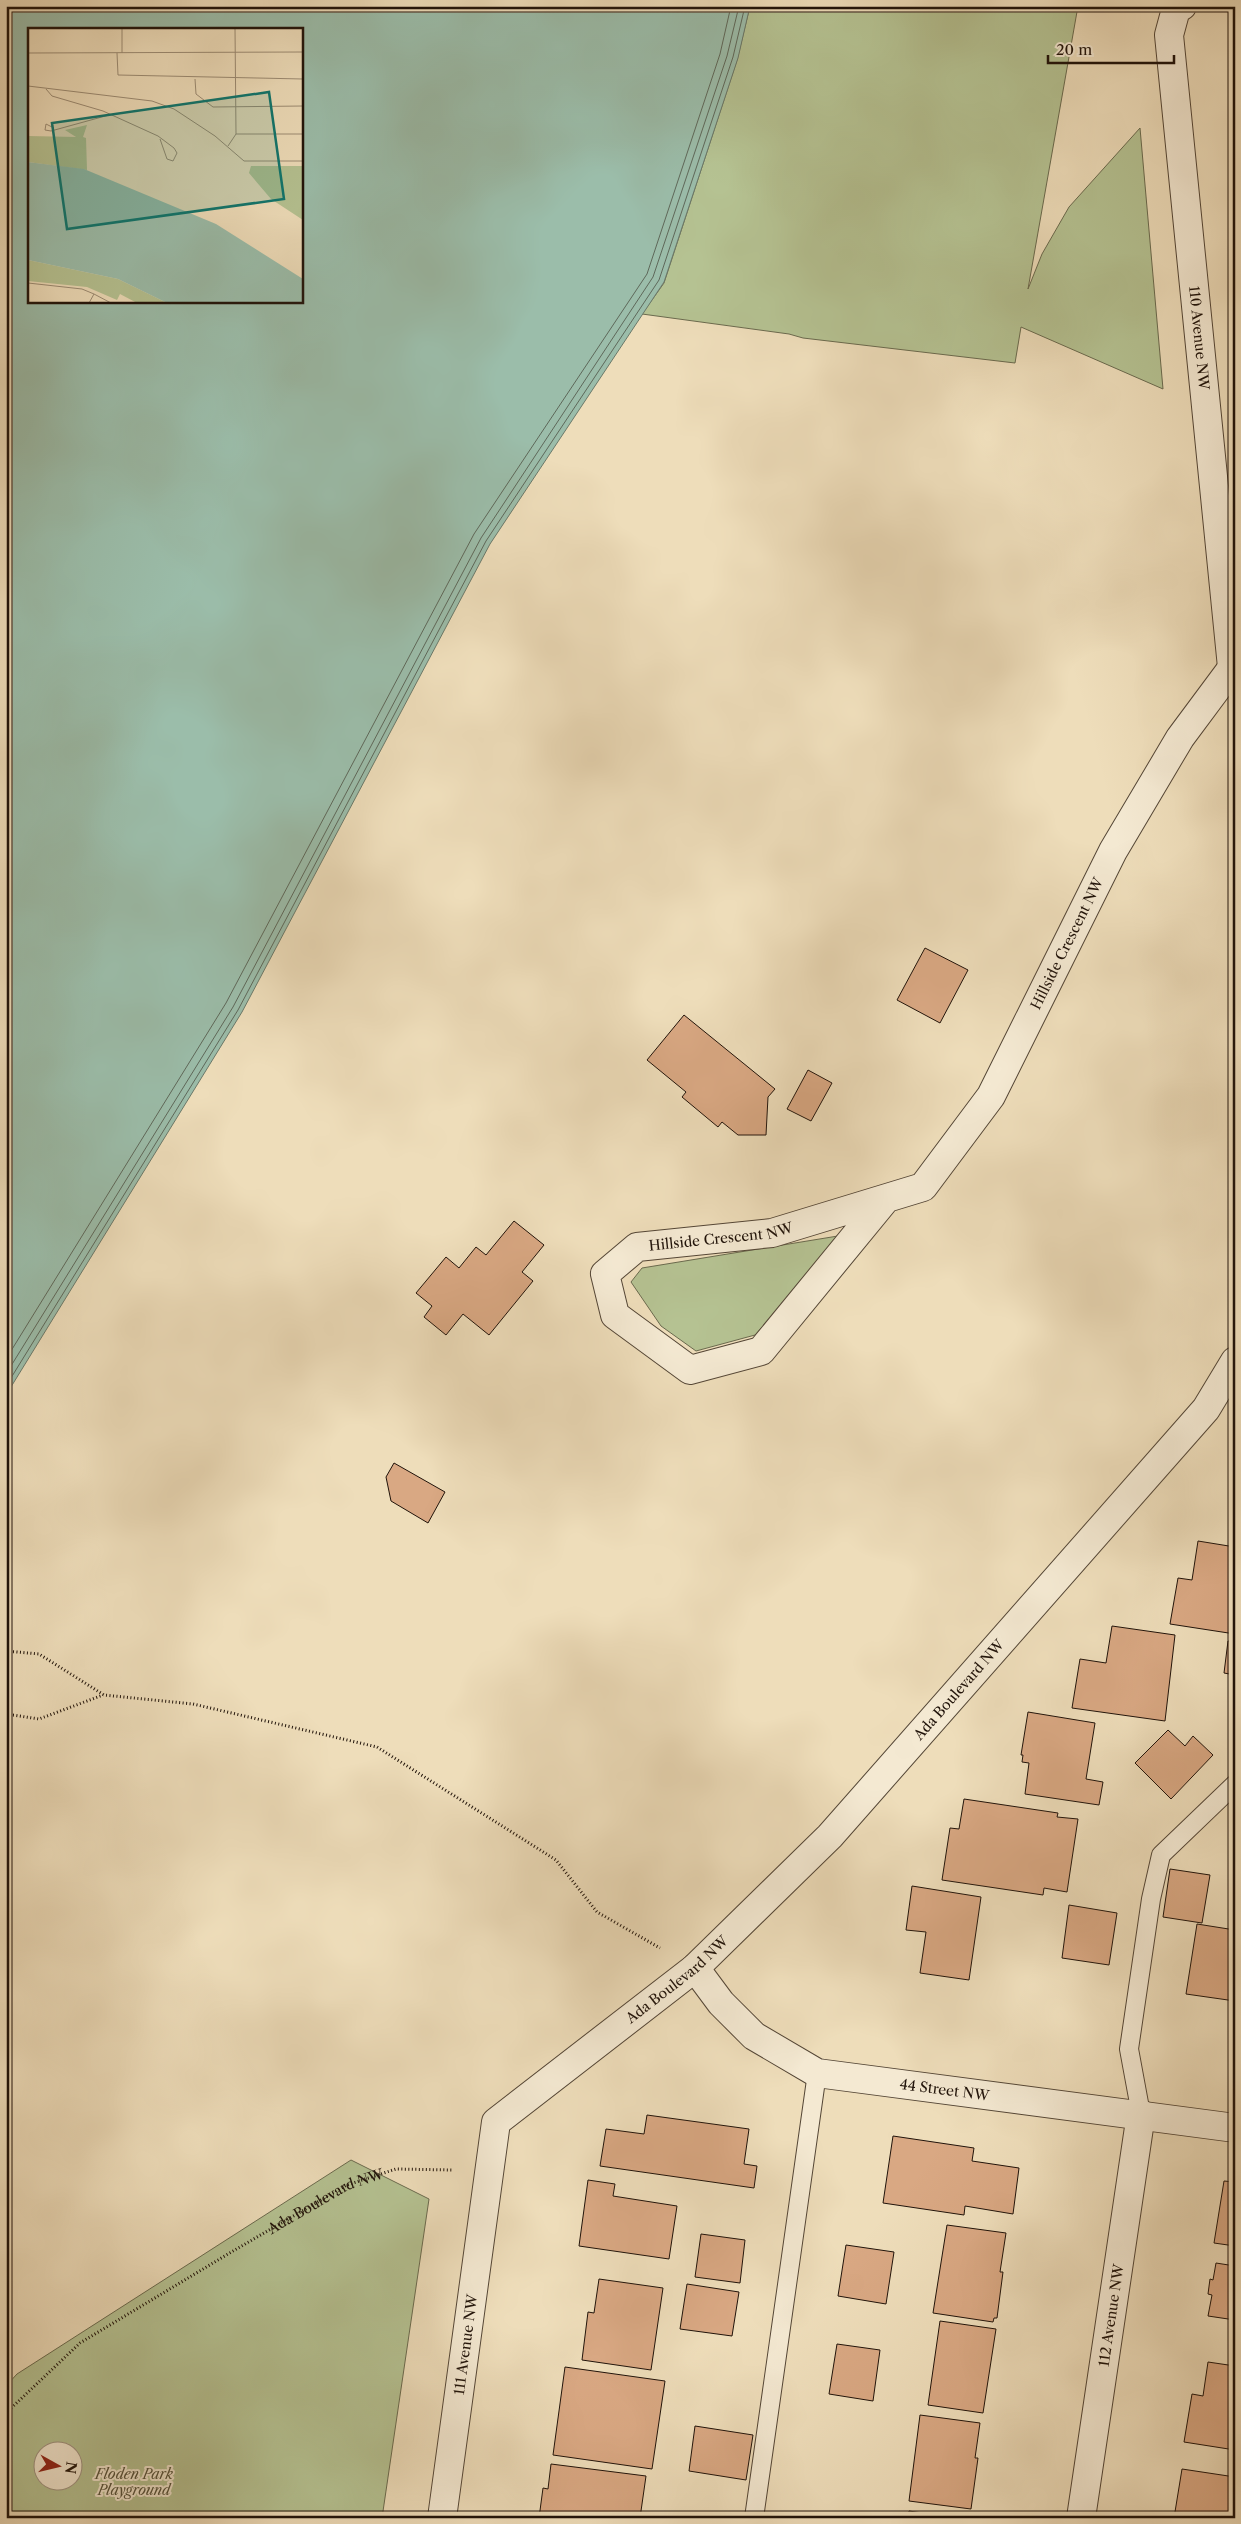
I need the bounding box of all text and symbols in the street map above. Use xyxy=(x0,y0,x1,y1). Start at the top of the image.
inset map xyxy=(28,28,302,302)
scale bar xyxy=(1048,32,1175,64)
text: 20 m xyxy=(1056,40,1092,59)
street label: 110 Avenue NW xyxy=(1185,285,1213,391)
street label: Hillside Crescent NW xyxy=(1026,874,1108,1013)
street label: Hillside Crescent NW xyxy=(648,1218,796,1255)
street label: Ada Boulevard NW xyxy=(909,1635,1008,1744)
street label: Ada Boulevard NW xyxy=(621,1931,732,2028)
street label: 44 Street NW xyxy=(899,2075,991,2105)
street label: Ada Boulevard NW xyxy=(264,2164,386,2238)
street label: 112 Avenue NW xyxy=(1095,2262,1128,2368)
street label: 111 Avenue NW xyxy=(450,2293,481,2396)
north arrow xyxy=(32,2442,82,2492)
text: N xyxy=(61,2461,81,2475)
park label: Floden Park Playground xyxy=(94,2465,174,2499)

